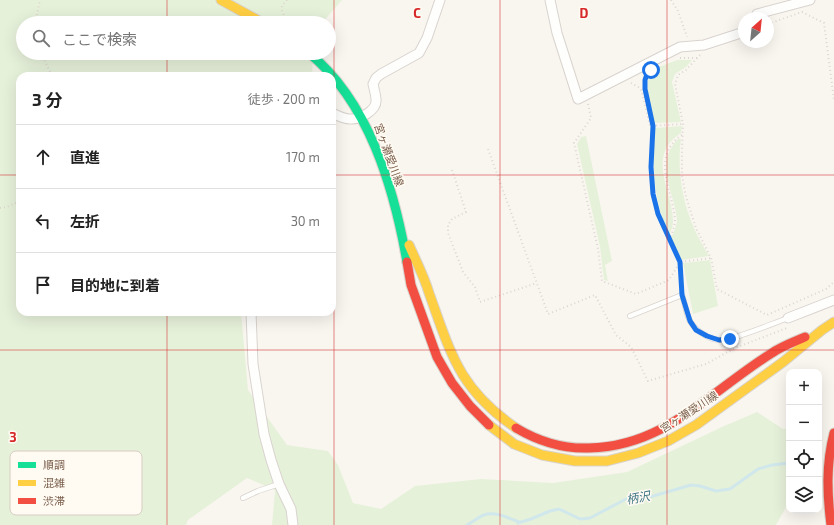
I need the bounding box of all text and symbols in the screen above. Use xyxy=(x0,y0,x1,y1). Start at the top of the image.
text: C xyxy=(413,5,421,21)
text: D xyxy=(580,5,589,21)
north arrow xyxy=(738,12,774,48)
search box xyxy=(16,16,336,60)
icon: search xyxy=(30,27,52,49)
text: ここで検索 xyxy=(62,30,137,48)
route start xyxy=(642,61,660,79)
text: 3 分 xyxy=(32,89,62,109)
text: 徒歩 · 200 m xyxy=(248,91,320,107)
street label: 宮ヶ瀬愛川線 xyxy=(372,122,407,188)
icon: ahead xyxy=(32,146,54,168)
text: 直進 xyxy=(70,148,100,166)
text: 170 m xyxy=(286,149,320,165)
icon: left xyxy=(32,210,54,232)
text: 左折 xyxy=(70,212,100,230)
text: 30 m xyxy=(291,213,320,229)
icon: arrive xyxy=(32,274,54,296)
text: 目的地に到着 xyxy=(70,276,160,294)
route end xyxy=(721,330,739,348)
map controls xyxy=(786,369,822,513)
button: + xyxy=(786,369,822,405)
street label: 宮ヶ瀬愛川線 xyxy=(658,388,720,435)
button: − xyxy=(786,405,822,441)
text: 3 xyxy=(9,429,17,445)
button: locate xyxy=(786,441,822,477)
legend xyxy=(10,451,142,515)
text: 順調 xyxy=(43,458,65,471)
text: 混雑 xyxy=(43,476,65,489)
button: layers xyxy=(786,477,822,513)
water label: 柄沢 xyxy=(625,488,653,506)
text: 渋滞 xyxy=(43,494,65,507)

